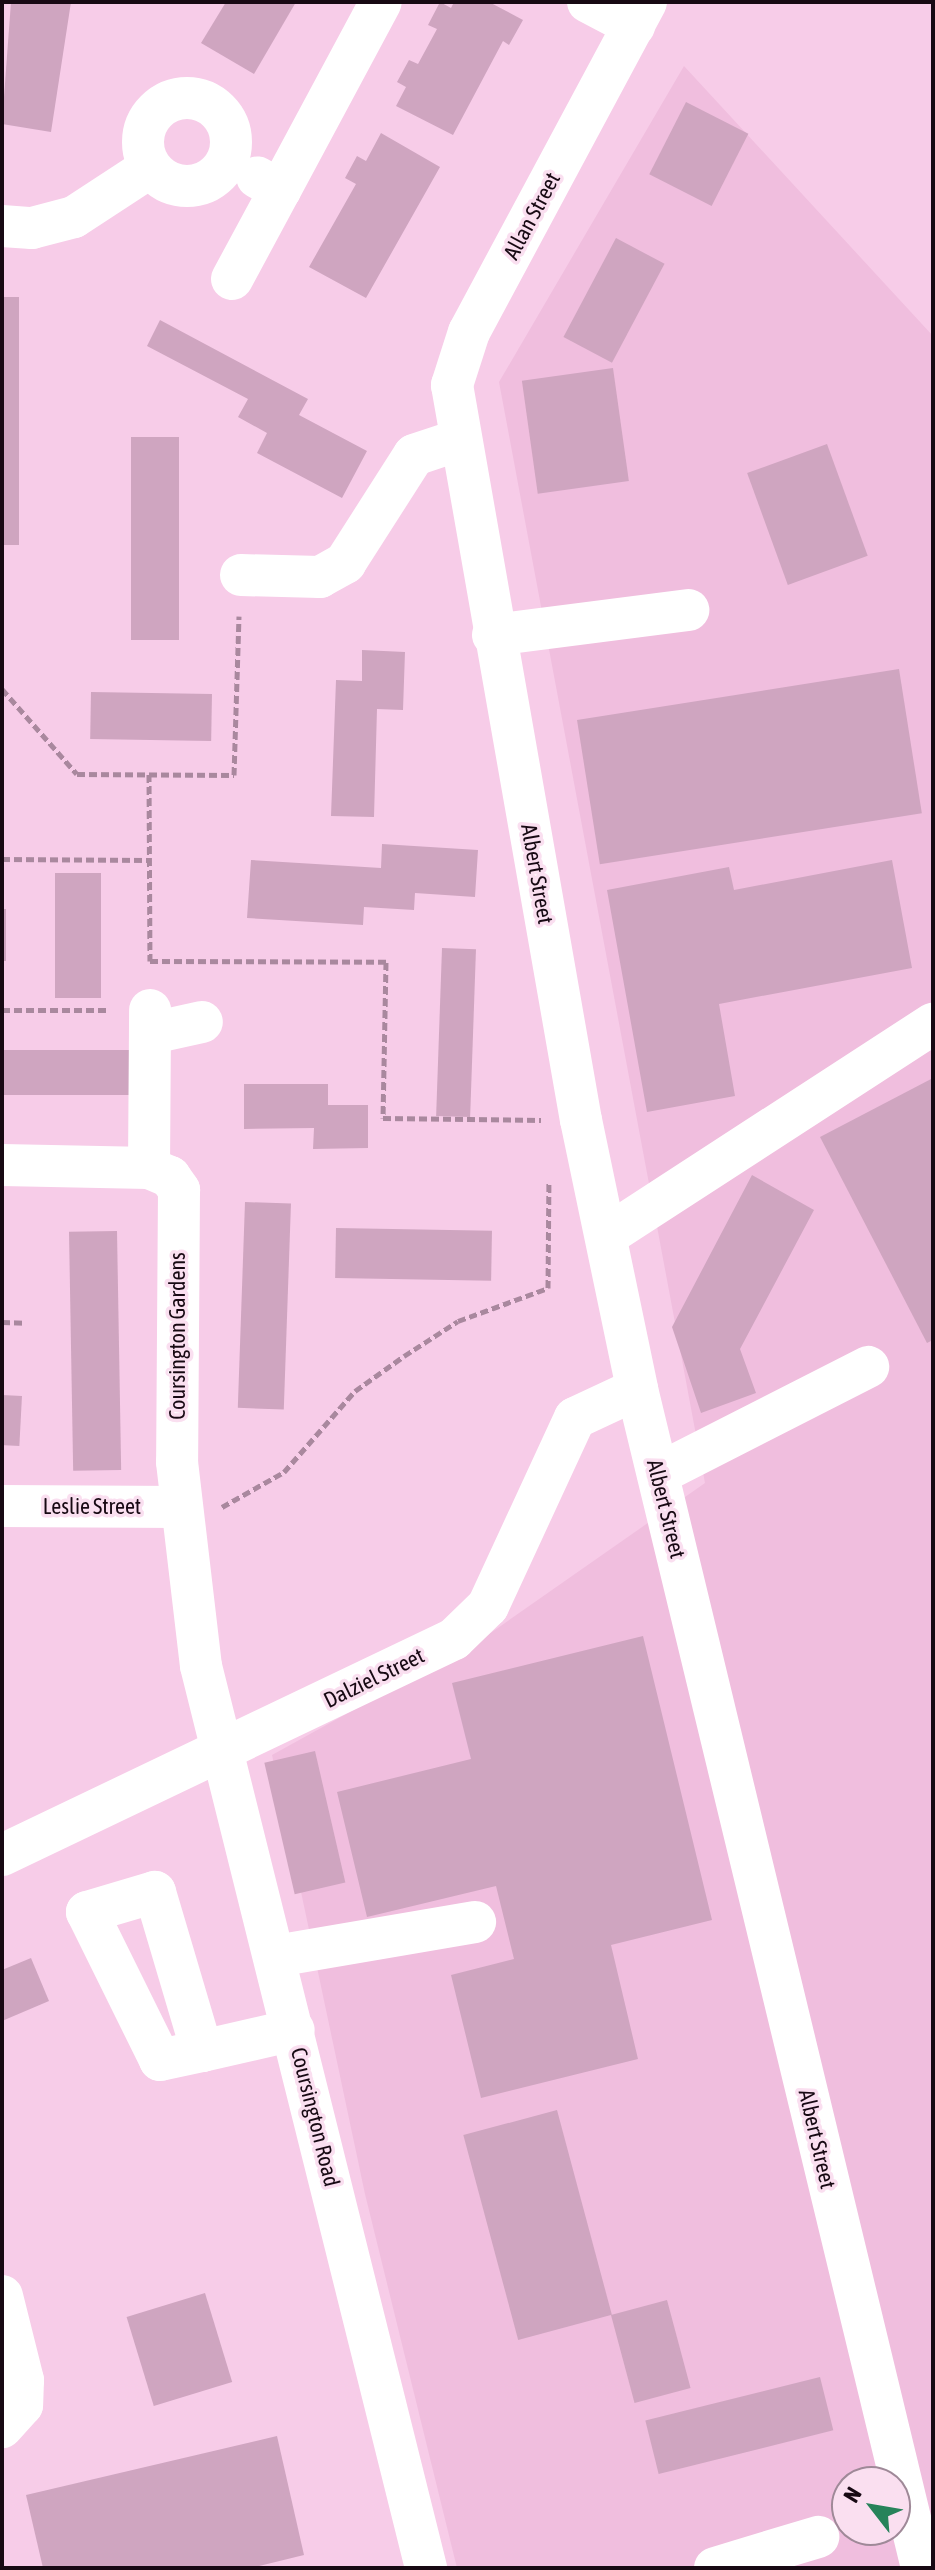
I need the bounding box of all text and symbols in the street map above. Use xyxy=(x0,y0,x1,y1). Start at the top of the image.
street label: Allan Street xyxy=(498,168,566,264)
street label: Albert Street xyxy=(515,822,559,926)
street label: Coursington Gardens xyxy=(165,1252,191,1420)
street label: Albert Street xyxy=(641,1457,691,1561)
street label: Leslie Street xyxy=(43,1494,141,1520)
street label: Dalziel Street xyxy=(319,1642,429,1714)
street label: Coursington Road xyxy=(285,2045,345,2189)
street label: Albert Street xyxy=(793,2087,841,2191)
north arrow xyxy=(831,2466,911,2546)
text: N xyxy=(838,2482,867,2507)

